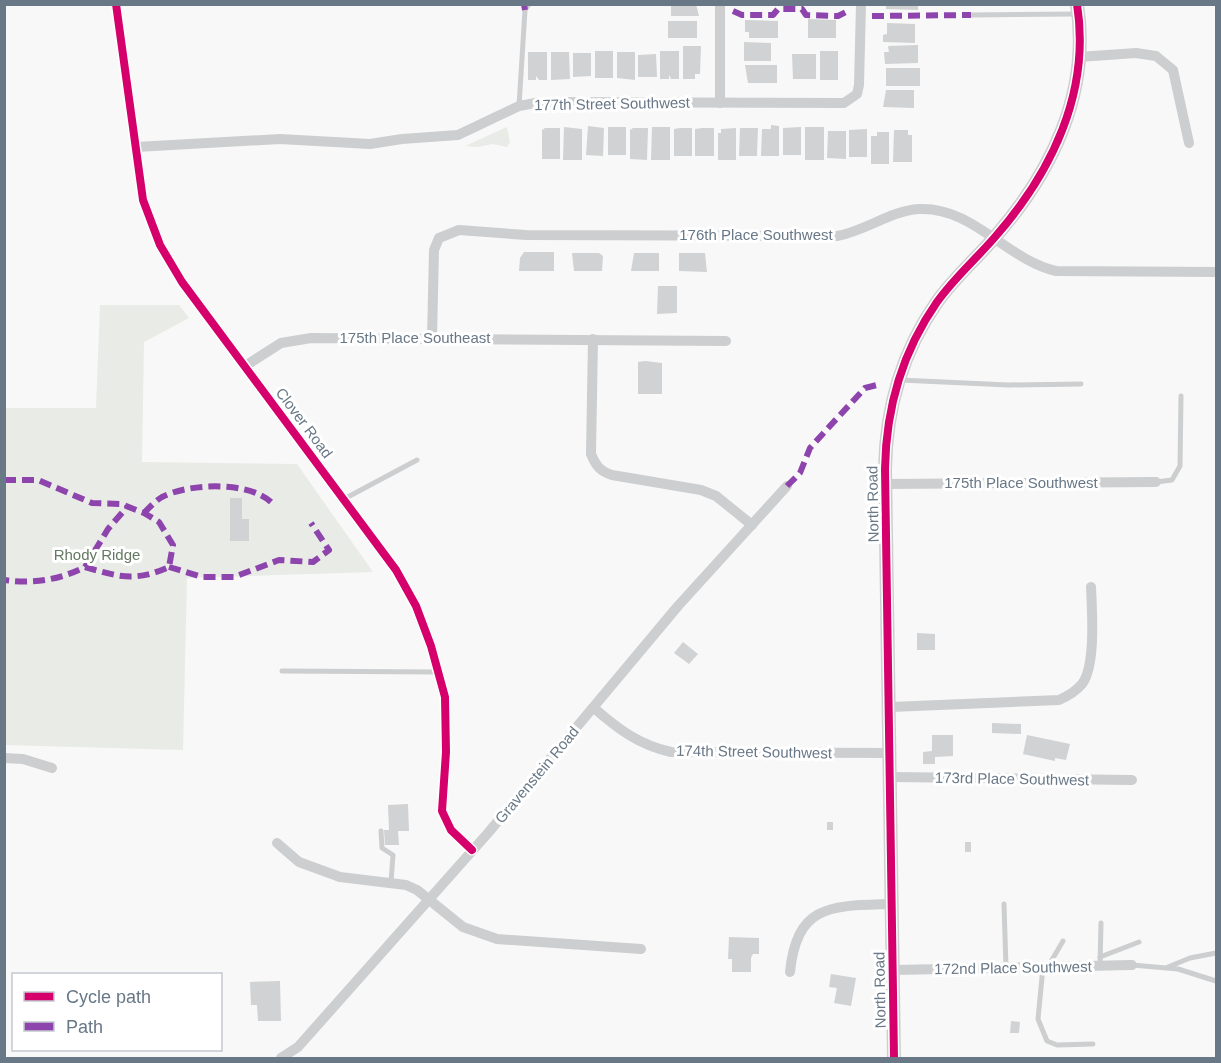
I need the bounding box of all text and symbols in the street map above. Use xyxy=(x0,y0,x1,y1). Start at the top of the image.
street label: 177th Street Southwest xyxy=(534,94,691,113)
street label: 176th Place Southwest xyxy=(679,226,834,243)
street label: 175th Place Southeast xyxy=(340,329,491,346)
street label: Clover Road xyxy=(273,384,336,461)
street label: North Road xyxy=(863,466,882,543)
street label: 175th Place Southwest xyxy=(944,474,1099,491)
park label: Rhody Ridge xyxy=(54,546,140,563)
street label: Gravenstein Road xyxy=(491,723,582,826)
street label: 174th Street Southwest xyxy=(676,742,833,761)
street label: 173rd Place Southwest xyxy=(935,769,1090,788)
street label: North Road xyxy=(870,952,889,1029)
street label: 172nd Place Southwest xyxy=(934,958,1093,977)
legend xyxy=(12,973,222,1051)
text: Cycle path xyxy=(66,987,151,1007)
text: Path xyxy=(66,1017,103,1037)

